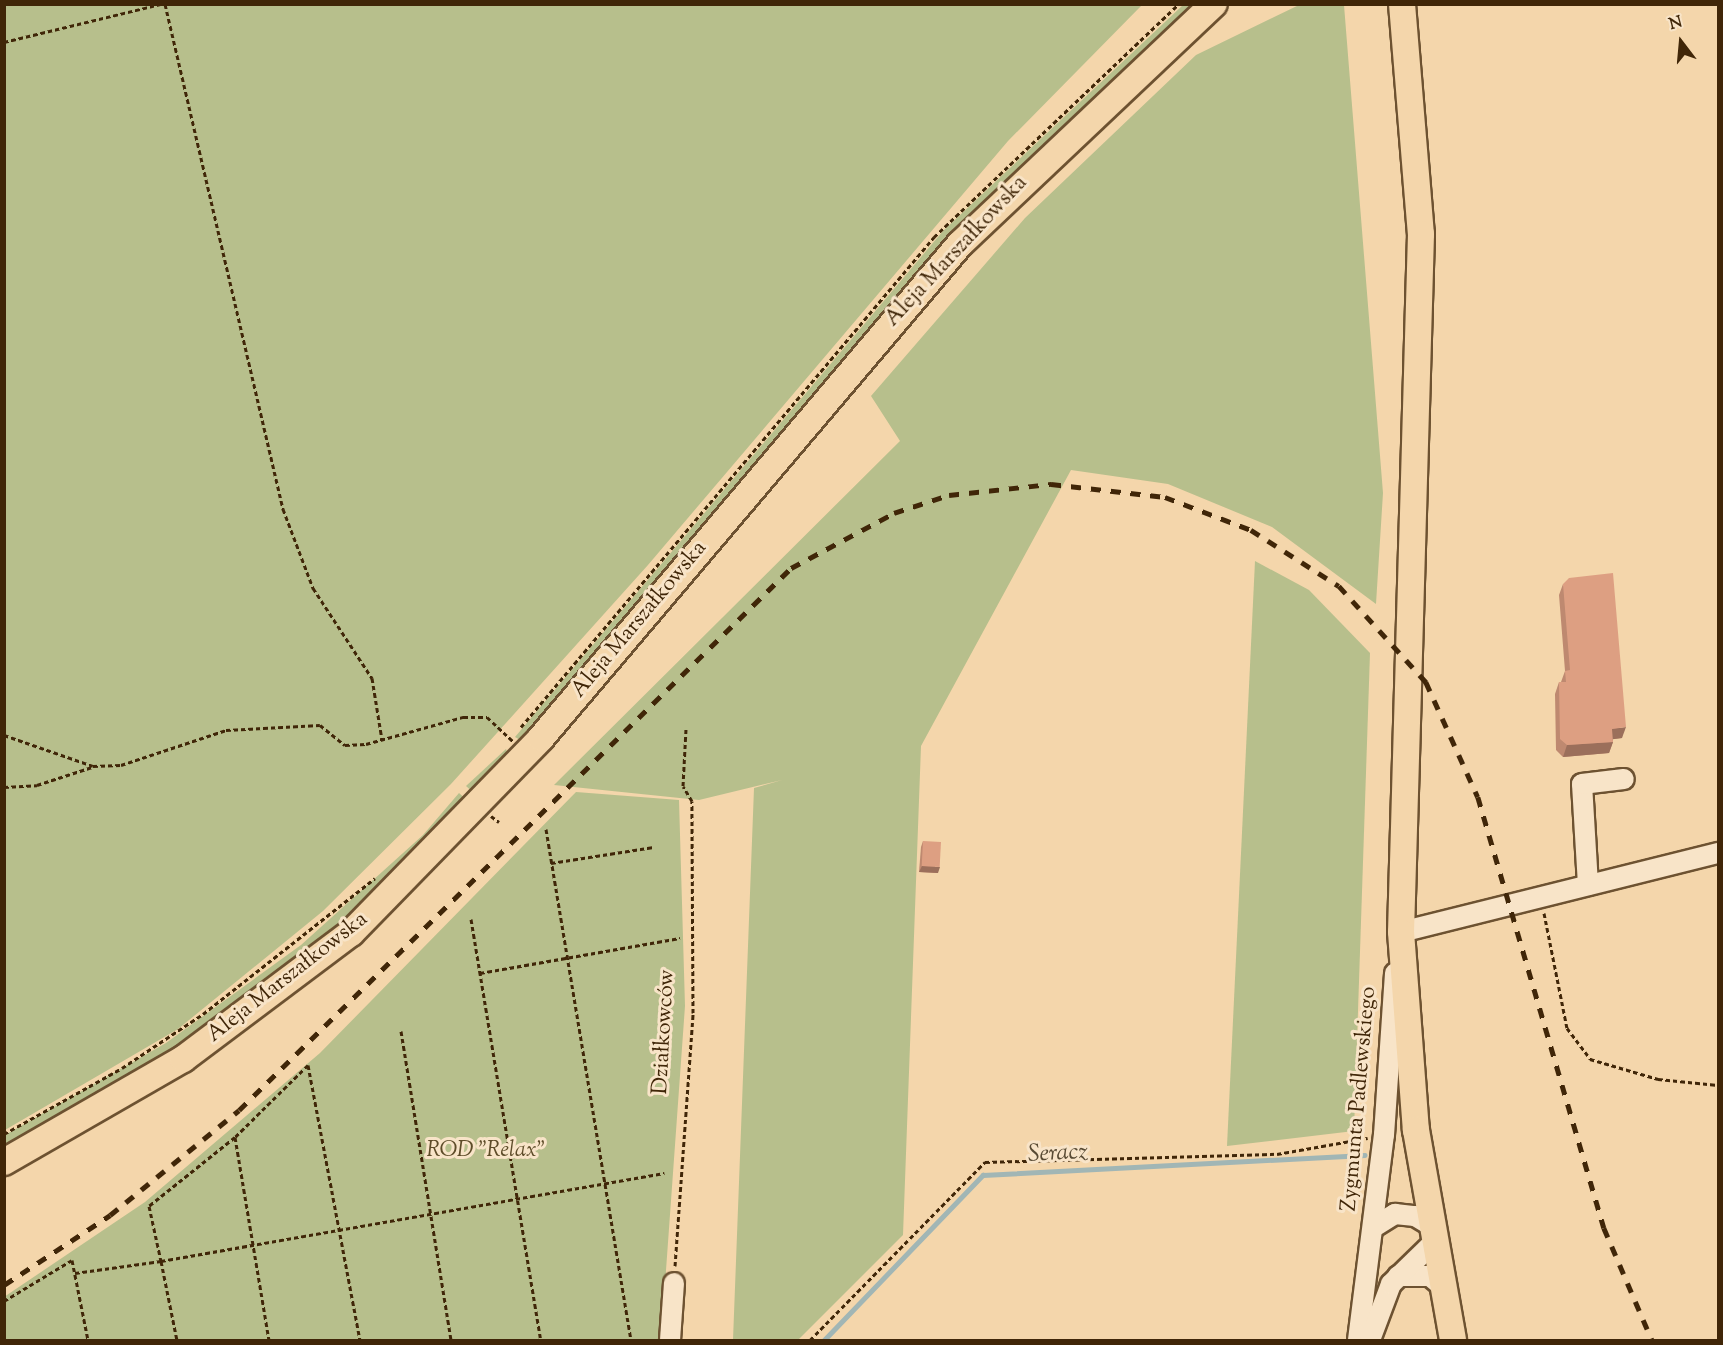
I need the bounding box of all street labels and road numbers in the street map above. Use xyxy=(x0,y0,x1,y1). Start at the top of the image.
street label: Aleja Marszałkowska xyxy=(880,171,1034,333)
street label: Aleja Marszałkowska xyxy=(567,536,713,704)
street label: Aleja Marszałkowska xyxy=(202,907,374,1049)
street label: Działkowców xyxy=(649,969,681,1095)
street label: Zygmunta Padlewskiego xyxy=(1337,986,1383,1212)

